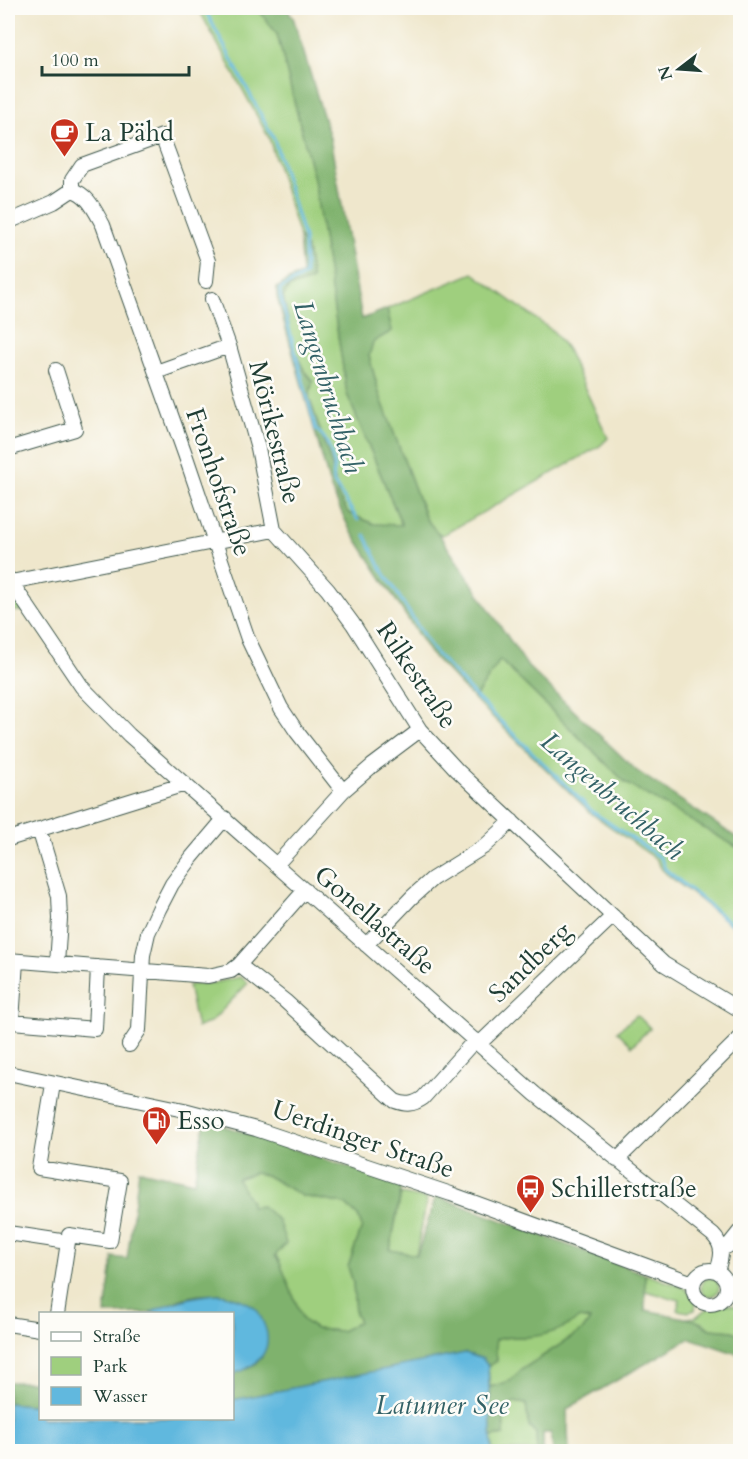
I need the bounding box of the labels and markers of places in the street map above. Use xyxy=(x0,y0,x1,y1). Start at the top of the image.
place label: La Pähd xyxy=(85,115,174,150)
cafe icon: La Pähd xyxy=(48,116,80,158)
place label: Esso xyxy=(177,1103,225,1138)
fuel station icon: Esso xyxy=(140,1104,172,1146)
place label: Schillerstraße xyxy=(551,1171,697,1206)
bus stop icon: Schillerstraße xyxy=(514,1172,546,1214)

